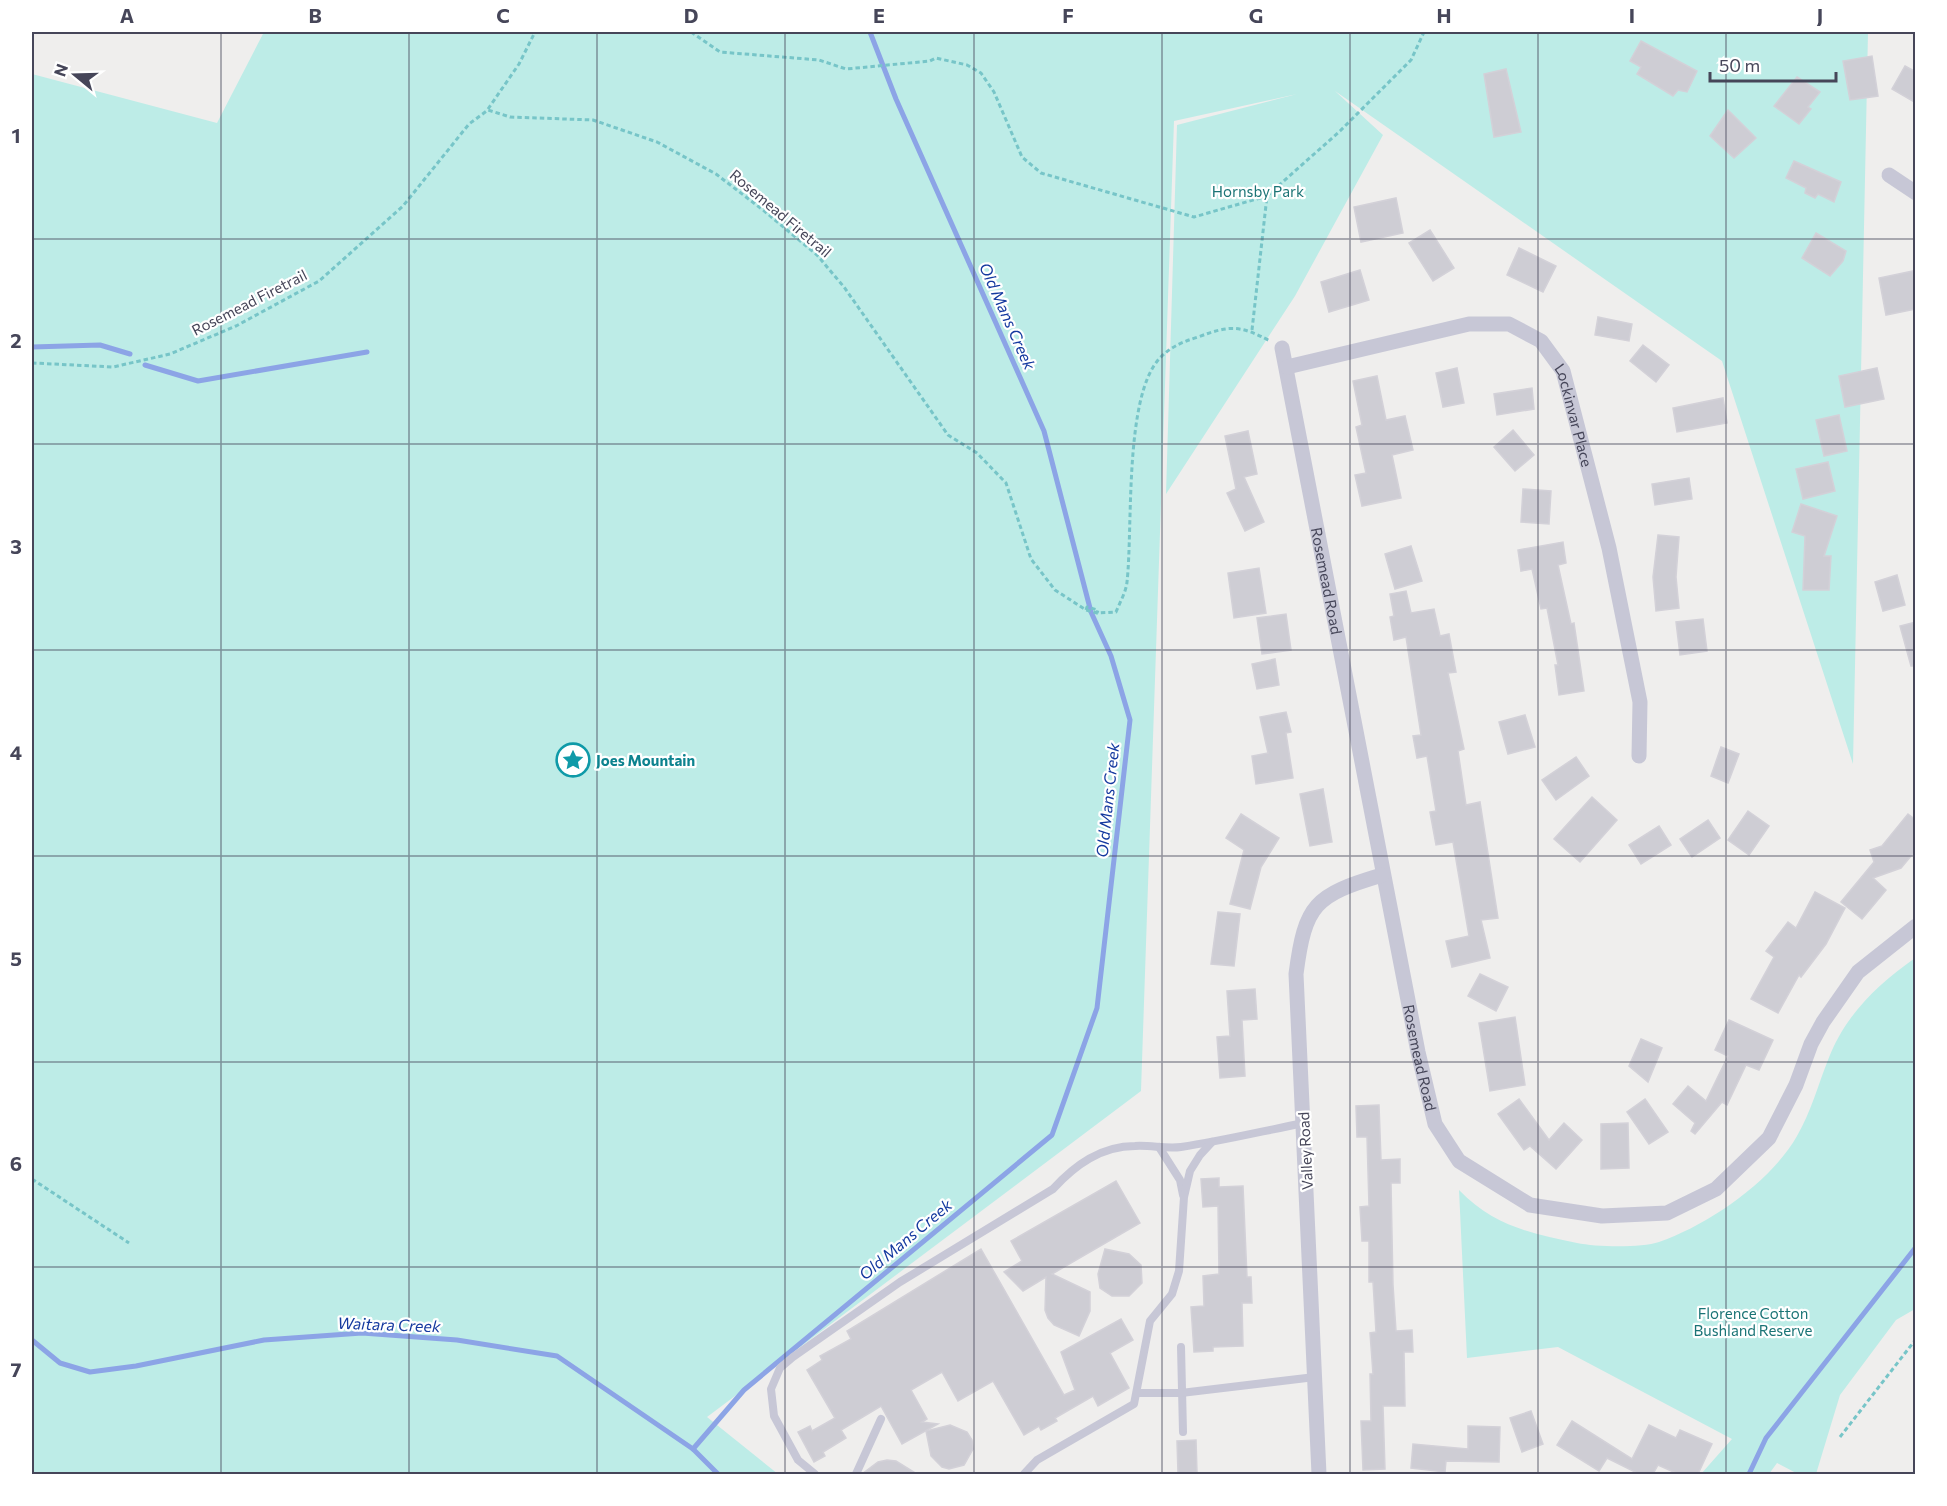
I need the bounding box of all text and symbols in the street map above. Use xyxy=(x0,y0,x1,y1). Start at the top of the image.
text: A xyxy=(120,3,134,27)
text: B xyxy=(308,3,322,27)
text: C xyxy=(496,3,510,27)
text: D xyxy=(684,3,698,27)
text: E xyxy=(873,3,885,27)
text: F xyxy=(1062,3,1074,27)
text: G xyxy=(1249,3,1263,27)
text: H xyxy=(1437,3,1452,27)
text: I xyxy=(1629,3,1635,27)
text: J xyxy=(1817,3,1823,27)
north arrow xyxy=(45,45,105,105)
scale bar xyxy=(1710,45,1836,83)
text: 50 m xyxy=(1719,54,1760,76)
text: N xyxy=(49,61,71,79)
text: 1 xyxy=(11,123,21,147)
street label: Rosemead Firetrail xyxy=(727,165,835,261)
park label: Hornsby Park xyxy=(1212,182,1304,200)
water label: Old Mans Creek xyxy=(976,260,1040,373)
street label: Rosemead Firetrail xyxy=(188,265,310,339)
text: 2 xyxy=(10,328,22,352)
street label: Lockinvar Place xyxy=(1551,360,1597,469)
street label: Rosemead Road xyxy=(1308,526,1346,636)
text: 3 xyxy=(10,534,22,558)
text: 4 xyxy=(10,740,22,764)
water label: Old Mans Creek xyxy=(1092,741,1122,858)
place icon: Joes Mountain xyxy=(555,742,591,778)
place label: Joes Mountain xyxy=(596,751,695,769)
text: 5 xyxy=(10,946,22,970)
street label: Rosemead Road xyxy=(1400,1003,1441,1113)
street label: Valley Road xyxy=(1294,1111,1316,1191)
text: 6 xyxy=(10,1151,22,1175)
water label: Old Mans Creek xyxy=(855,1195,955,1283)
park label: Florence Cotton Bushland Reserve xyxy=(1694,1304,1812,1339)
water label: Waitara Creek xyxy=(337,1313,441,1335)
text: 7 xyxy=(11,1357,22,1381)

